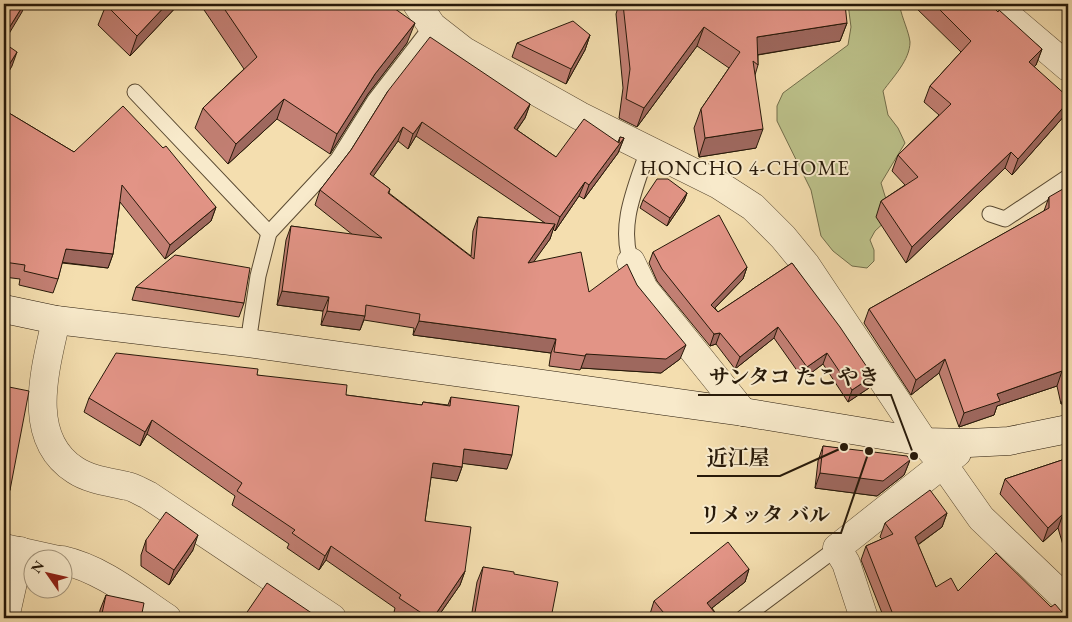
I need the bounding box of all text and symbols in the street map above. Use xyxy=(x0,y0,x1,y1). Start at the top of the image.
district label: HONCHO 4-CHOME xyxy=(640,154,850,181)
callout: サンタコ たこやき xyxy=(698,359,891,395)
text: サンタコ たこやき xyxy=(708,363,880,390)
callout: 近江屋 xyxy=(697,440,780,476)
text: 近江屋 xyxy=(707,444,770,471)
callout: リメッタ バル xyxy=(690,497,841,533)
text: リメッタ バル xyxy=(700,501,830,528)
north arrow xyxy=(22,550,72,600)
text: N xyxy=(27,556,48,576)

